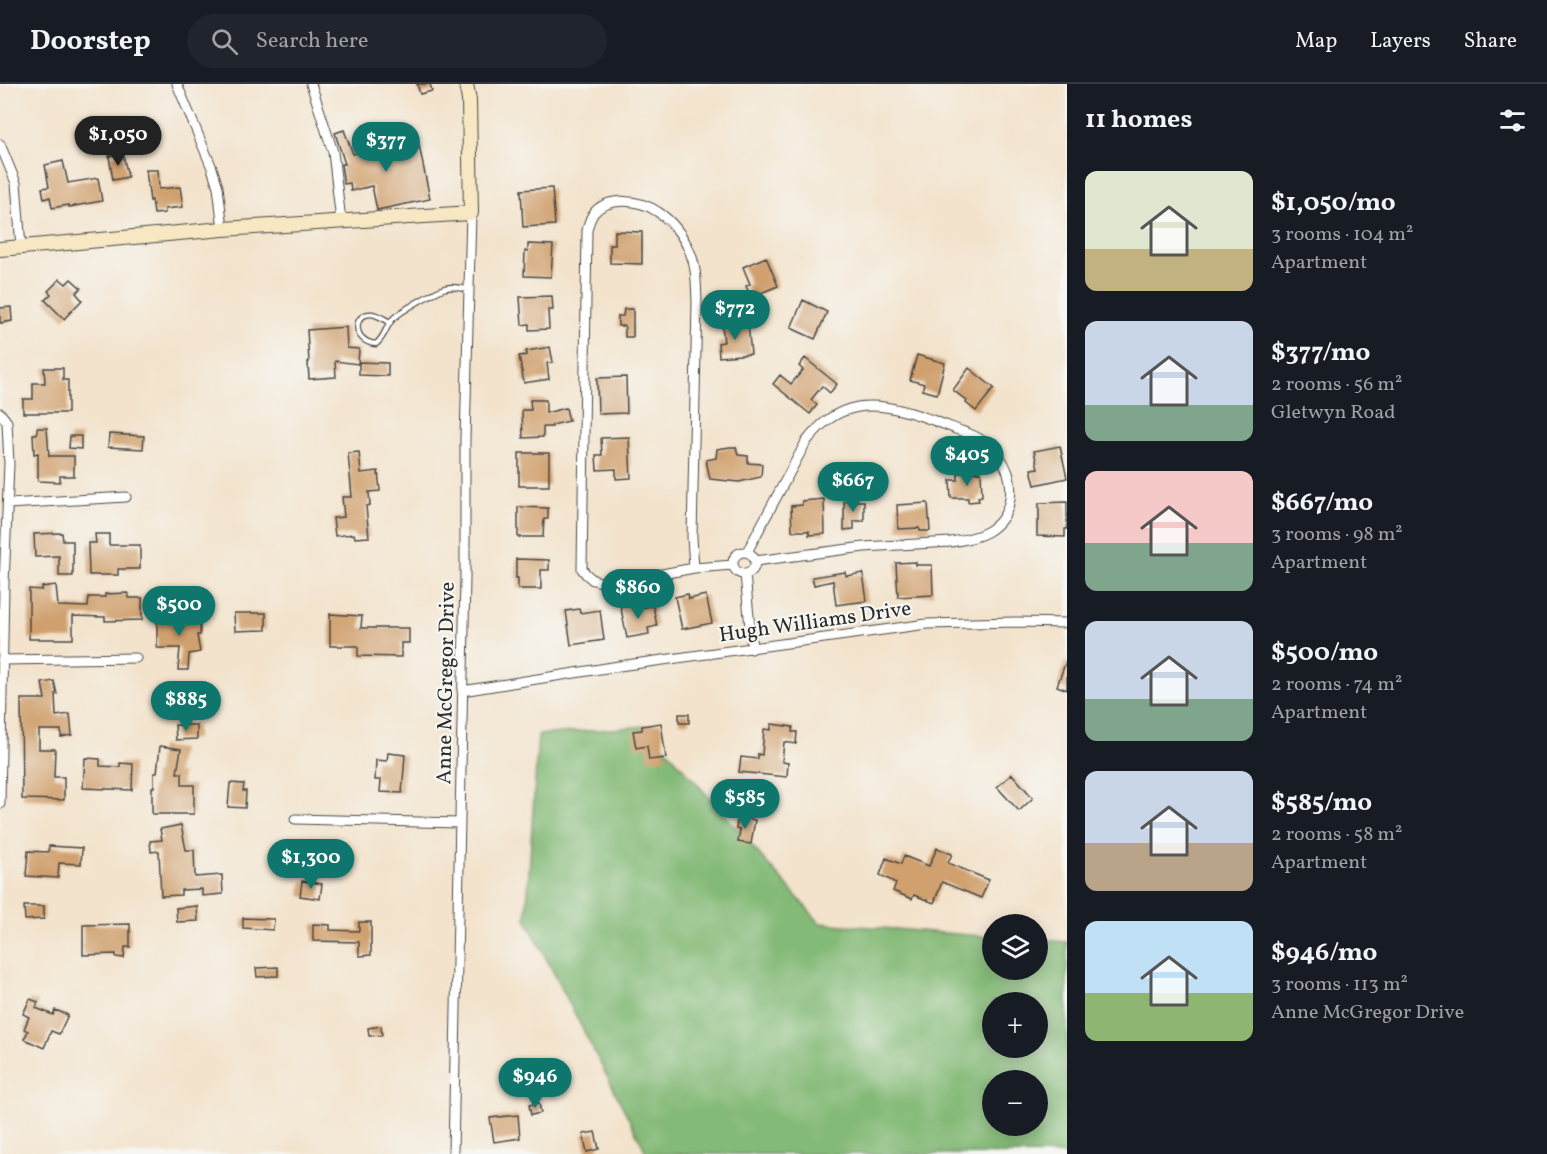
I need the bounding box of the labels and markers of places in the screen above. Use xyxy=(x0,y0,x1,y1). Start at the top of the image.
pin: $1,050 xyxy=(69,116,167,167)
pin: $377 xyxy=(350,122,422,173)
pin: $772 xyxy=(699,290,771,341)
pin: $405 xyxy=(931,436,1003,487)
pin: $667 xyxy=(817,462,889,513)
pin: $860 xyxy=(602,569,674,620)
pin: $500 xyxy=(143,586,215,637)
pin: $885 xyxy=(150,681,222,732)
pin: $585 xyxy=(709,779,781,830)
pin: $1,300 xyxy=(262,839,360,890)
pin: $946 xyxy=(499,1058,571,1109)

